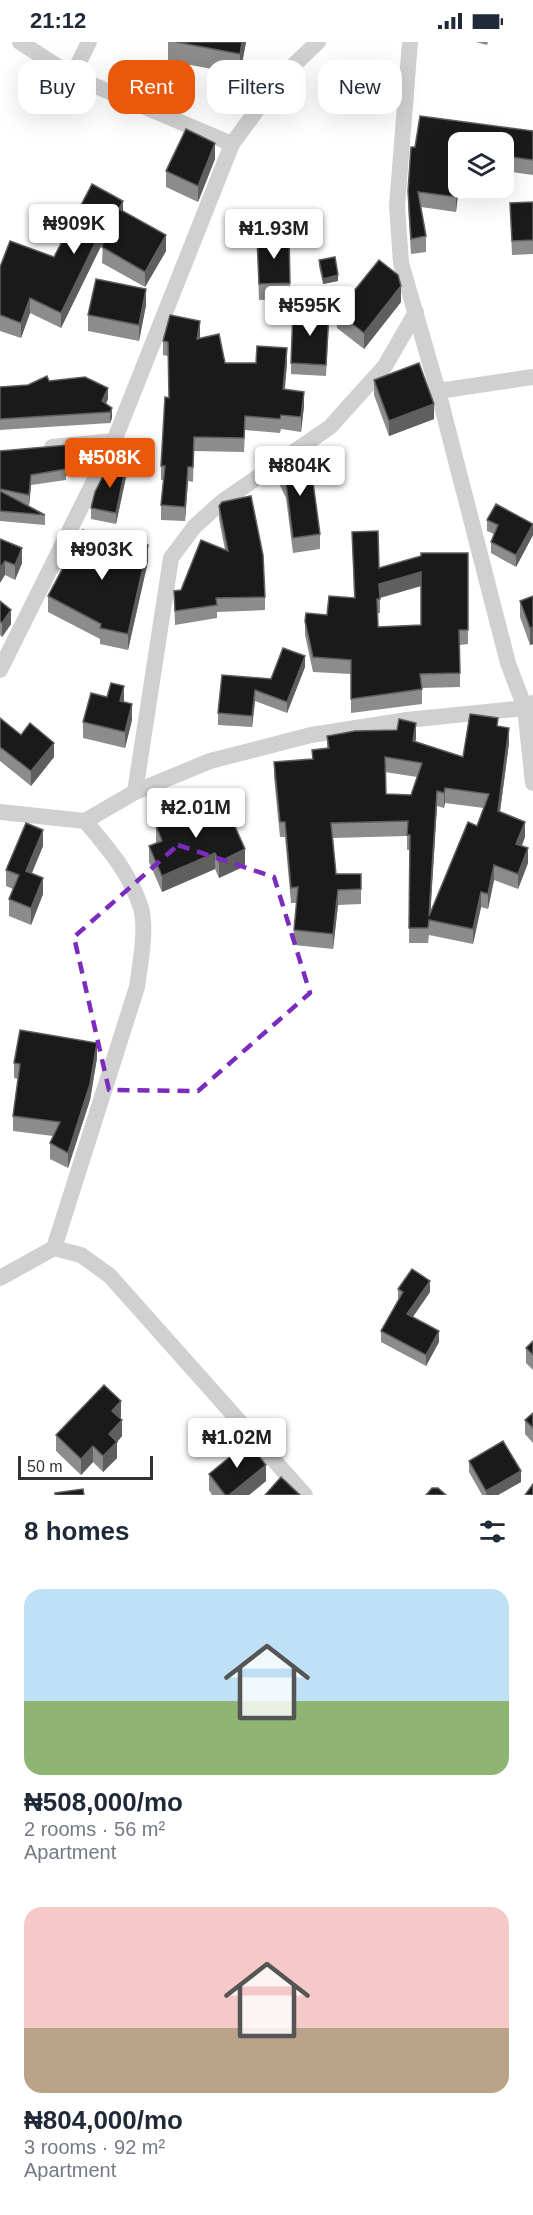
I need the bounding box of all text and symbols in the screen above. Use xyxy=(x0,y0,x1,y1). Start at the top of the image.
text: 21:12 xyxy=(30,8,86,33)
chip: Buy xyxy=(18,60,96,114)
chip: Rent xyxy=(108,60,195,114)
chip: Filters xyxy=(207,60,306,114)
chip: New xyxy=(318,60,402,114)
map controls xyxy=(448,132,514,198)
button: layers xyxy=(448,132,514,198)
pin: ₦909K xyxy=(32,204,116,255)
pin: ₦1.93M xyxy=(225,209,323,260)
text: ₦909K xyxy=(43,212,105,234)
text: ₦1.93M xyxy=(239,217,309,239)
pin: ₦595K xyxy=(268,286,352,337)
text: ₦595K xyxy=(279,294,341,316)
pin: ₦508K xyxy=(68,438,152,489)
text: ₦508K xyxy=(79,446,141,468)
pin: ₦804K xyxy=(258,446,342,497)
text: ₦804K xyxy=(269,454,331,476)
pin: ₦903K xyxy=(60,530,144,581)
text: ₦903K xyxy=(71,538,133,560)
pin: ₦2.01M xyxy=(147,788,245,839)
text: ₦2.01M xyxy=(161,796,231,818)
pin: ₦1.02M xyxy=(188,1418,286,1469)
text: ₦1.02M xyxy=(202,1426,272,1448)
scale bar xyxy=(18,1453,153,1480)
text: 50 m xyxy=(27,1458,63,1475)
icon: filters xyxy=(476,1515,509,1548)
text: 8 homes xyxy=(24,1516,130,1546)
icon: home xyxy=(213,1628,321,1736)
text: ₦508,000/mo xyxy=(24,1787,183,1817)
text: 2 rooms · 56 m² xyxy=(24,1818,165,1840)
text: Apartment xyxy=(24,1841,116,1863)
icon: home xyxy=(213,1946,321,2054)
text: ₦804,000/mo xyxy=(24,2105,183,2135)
text: 3 rooms · 92 m² xyxy=(24,2136,165,2158)
text: Apartment xyxy=(24,2159,116,2181)

